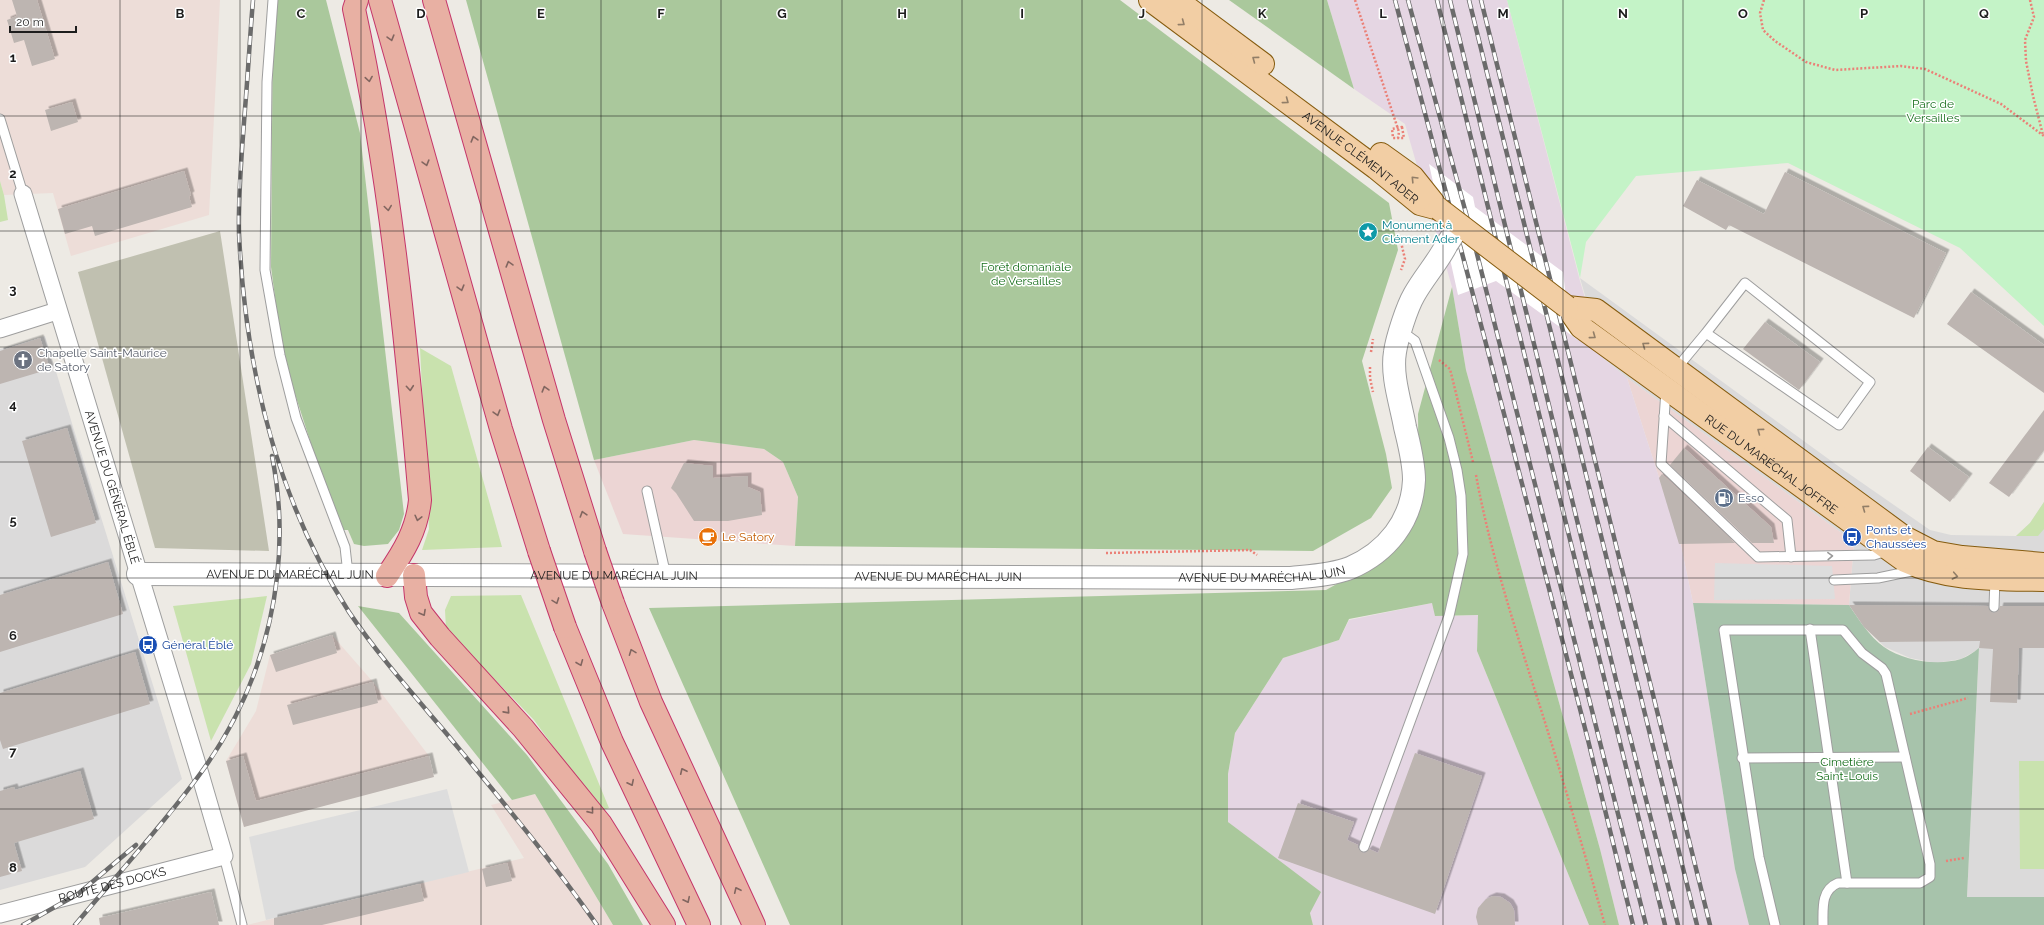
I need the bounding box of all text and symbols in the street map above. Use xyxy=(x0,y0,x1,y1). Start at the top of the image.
text: B xyxy=(176,6,185,21)
text: C xyxy=(297,6,306,21)
text: D xyxy=(416,6,426,21)
text: E xyxy=(537,6,545,21)
text: F xyxy=(657,6,665,21)
text: G xyxy=(777,6,787,21)
text: H xyxy=(897,6,907,21)
text: I xyxy=(1020,6,1024,21)
text: J xyxy=(1139,6,1145,21)
text: K xyxy=(1258,6,1267,21)
text: L xyxy=(1379,6,1387,21)
text: M xyxy=(1497,6,1509,21)
text: N xyxy=(1618,6,1628,21)
text: O xyxy=(1738,6,1748,21)
text: P xyxy=(1860,6,1868,21)
text: Q xyxy=(1979,6,1989,21)
scale bar xyxy=(10,8,76,34)
text: 20 m xyxy=(16,15,44,29)
one-way arrow xyxy=(1177,18,1184,25)
one-way arrow xyxy=(386,34,394,41)
text: 1 xyxy=(10,50,17,65)
one-way arrow xyxy=(1252,56,1259,63)
one-way arrow xyxy=(364,76,372,82)
one-way arrow xyxy=(1282,96,1289,103)
park label: Parc de Versailles xyxy=(1907,97,1960,125)
street label: AVENUE CLÉMENT ADER xyxy=(1300,109,1421,207)
one-way arrow xyxy=(470,136,478,143)
one-way arrow xyxy=(421,159,430,166)
text: 2 xyxy=(9,166,17,181)
one-way arrow xyxy=(1411,176,1419,184)
one-way arrow xyxy=(383,205,392,211)
place label: Monument à Clément Ader xyxy=(1382,218,1460,246)
place icon: Monument à Clément Ader xyxy=(1357,221,1379,243)
park label: Forêt domaniale de Versailles xyxy=(981,260,1071,288)
one-way arrow xyxy=(505,261,514,268)
text: 3 xyxy=(9,282,17,297)
one-way arrow xyxy=(457,284,465,291)
one-way arrow xyxy=(1588,331,1595,338)
one-way arrow xyxy=(1642,343,1649,350)
place label: Chapelle Saint-Maurice de Satory xyxy=(37,346,167,374)
church icon: Chapelle Saint-Maurice de Satory xyxy=(12,349,34,371)
one-way arrow xyxy=(406,385,415,391)
one-way arrow xyxy=(541,386,550,393)
text: 4 xyxy=(9,397,17,412)
street label: AVENUE DU GÉNÉRAL ÉBLÉ xyxy=(82,408,142,566)
one-way arrow xyxy=(492,409,501,416)
street label: RUE DU MARÉCHAL JOFFRE xyxy=(1702,412,1840,517)
one-way arrow xyxy=(1758,429,1765,436)
fuel station icon: Esso xyxy=(1713,487,1735,509)
place label: Esso xyxy=(1738,491,1764,505)
one-way arrow xyxy=(1862,505,1869,513)
one-way arrow xyxy=(579,510,588,517)
text: 5 xyxy=(9,513,17,528)
one-way arrow xyxy=(414,514,422,521)
place label: Ponts et Chaussées xyxy=(1866,523,1927,551)
cafe icon: Le Satory xyxy=(697,526,719,548)
bus stop icon: Ponts et Chaussées xyxy=(1841,526,1863,548)
place label: Le Satory xyxy=(722,530,775,544)
one-way arrow xyxy=(1827,552,1833,560)
street label: AVENUE DU MARÉCHAL JUIN xyxy=(1178,563,1347,585)
street label: AVENUE DU MARÉCHAL JUIN xyxy=(206,567,374,582)
street label: AVENUE DU MARÉCHAL JUIN xyxy=(530,568,698,583)
street label: AVENUE DU MARÉCHAL JUIN xyxy=(854,569,1022,584)
one-way arrow xyxy=(1952,571,1959,580)
one-way arrow xyxy=(551,598,559,605)
one-way arrow xyxy=(418,609,425,616)
text: 6 xyxy=(9,628,17,643)
bus stop icon: Général Éblé xyxy=(137,634,159,656)
place label: Général Éblé xyxy=(162,638,233,652)
one-way arrow xyxy=(628,649,636,656)
one-way arrow xyxy=(575,660,583,667)
one-way arrow xyxy=(503,706,510,714)
text: 7 xyxy=(9,744,17,759)
park label: Cimetière Saint-Louis xyxy=(1816,755,1878,783)
one-way arrow xyxy=(680,768,688,776)
one-way arrow xyxy=(626,778,634,786)
one-way arrow xyxy=(586,806,593,813)
text: 8 xyxy=(9,860,17,875)
street label: ROUTE DES DOCKS xyxy=(57,864,168,906)
one-way arrow xyxy=(734,886,742,893)
one-way arrow xyxy=(682,896,690,903)

